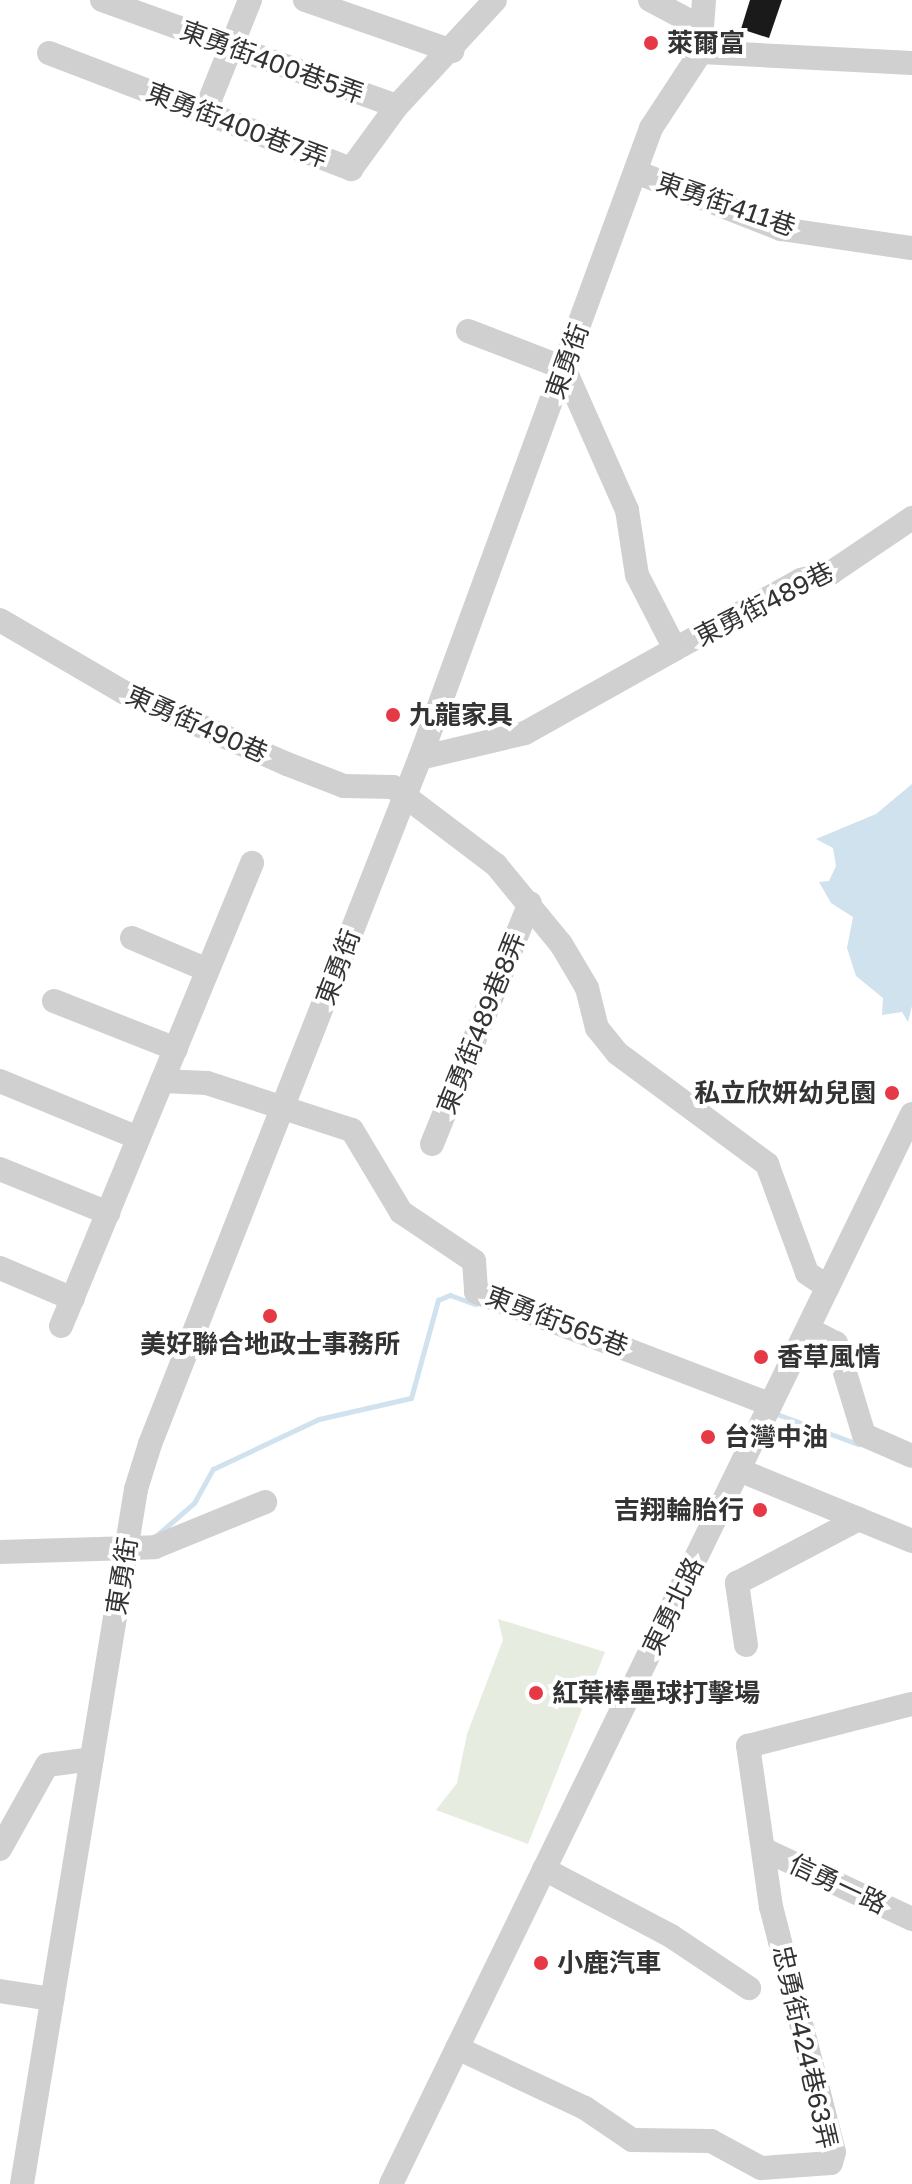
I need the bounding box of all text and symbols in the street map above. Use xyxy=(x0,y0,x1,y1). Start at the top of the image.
street label: 東勇街400巷5弄 xyxy=(176,14,368,110)
place label: 萊爾富 xyxy=(667,27,745,59)
marker: 萊爾富 xyxy=(642,34,660,52)
street label: 東勇街400巷7弄 xyxy=(142,76,332,174)
street label: 東勇街411巷 xyxy=(652,166,800,242)
street label: 東勇街 xyxy=(539,319,595,403)
street label: 東勇街489巷 xyxy=(689,556,839,652)
street label: 東勇街490巷 xyxy=(121,679,273,769)
place label: 九龍家具 xyxy=(409,699,513,731)
marker: 九龍家具 xyxy=(384,706,402,724)
street label: 東勇街 xyxy=(309,925,367,1009)
street label: 東勇街489巷8弄 xyxy=(430,928,532,1118)
place label: 私立欣妍幼兒園 xyxy=(694,1077,876,1109)
marker: 私立欣妍幼兒園 xyxy=(883,1084,901,1102)
street label: 東勇街565巷 xyxy=(481,1280,633,1362)
marker: 美好聯合地政士事務所 xyxy=(261,1307,279,1325)
place label: 美好聯合地政士事務所 xyxy=(140,1328,400,1360)
place label: 香草風情 xyxy=(777,1341,881,1373)
marker: 香草風情 xyxy=(752,1348,770,1366)
place label: 台灣中油 xyxy=(724,1421,828,1453)
marker: 台灣中油 xyxy=(699,1428,717,1446)
place label: 吉翔輪胎行 xyxy=(614,1494,744,1526)
marker: 吉翔輪胎行 xyxy=(751,1501,769,1519)
street label: 東勇街 xyxy=(100,1535,144,1617)
street label: 東勇北路 xyxy=(636,1552,710,1660)
place label: 紅葉棒壘球打擊場 xyxy=(552,1677,760,1709)
marker: 紅葉棒壘球打擊場 xyxy=(527,1684,545,1702)
street label: 信勇一路 xyxy=(784,1848,892,1920)
street label: 忠勇街424巷63弄 xyxy=(766,1942,844,2152)
place label: 小鹿汽車 xyxy=(557,1947,661,1979)
marker: 小鹿汽車 xyxy=(532,1954,550,1972)

